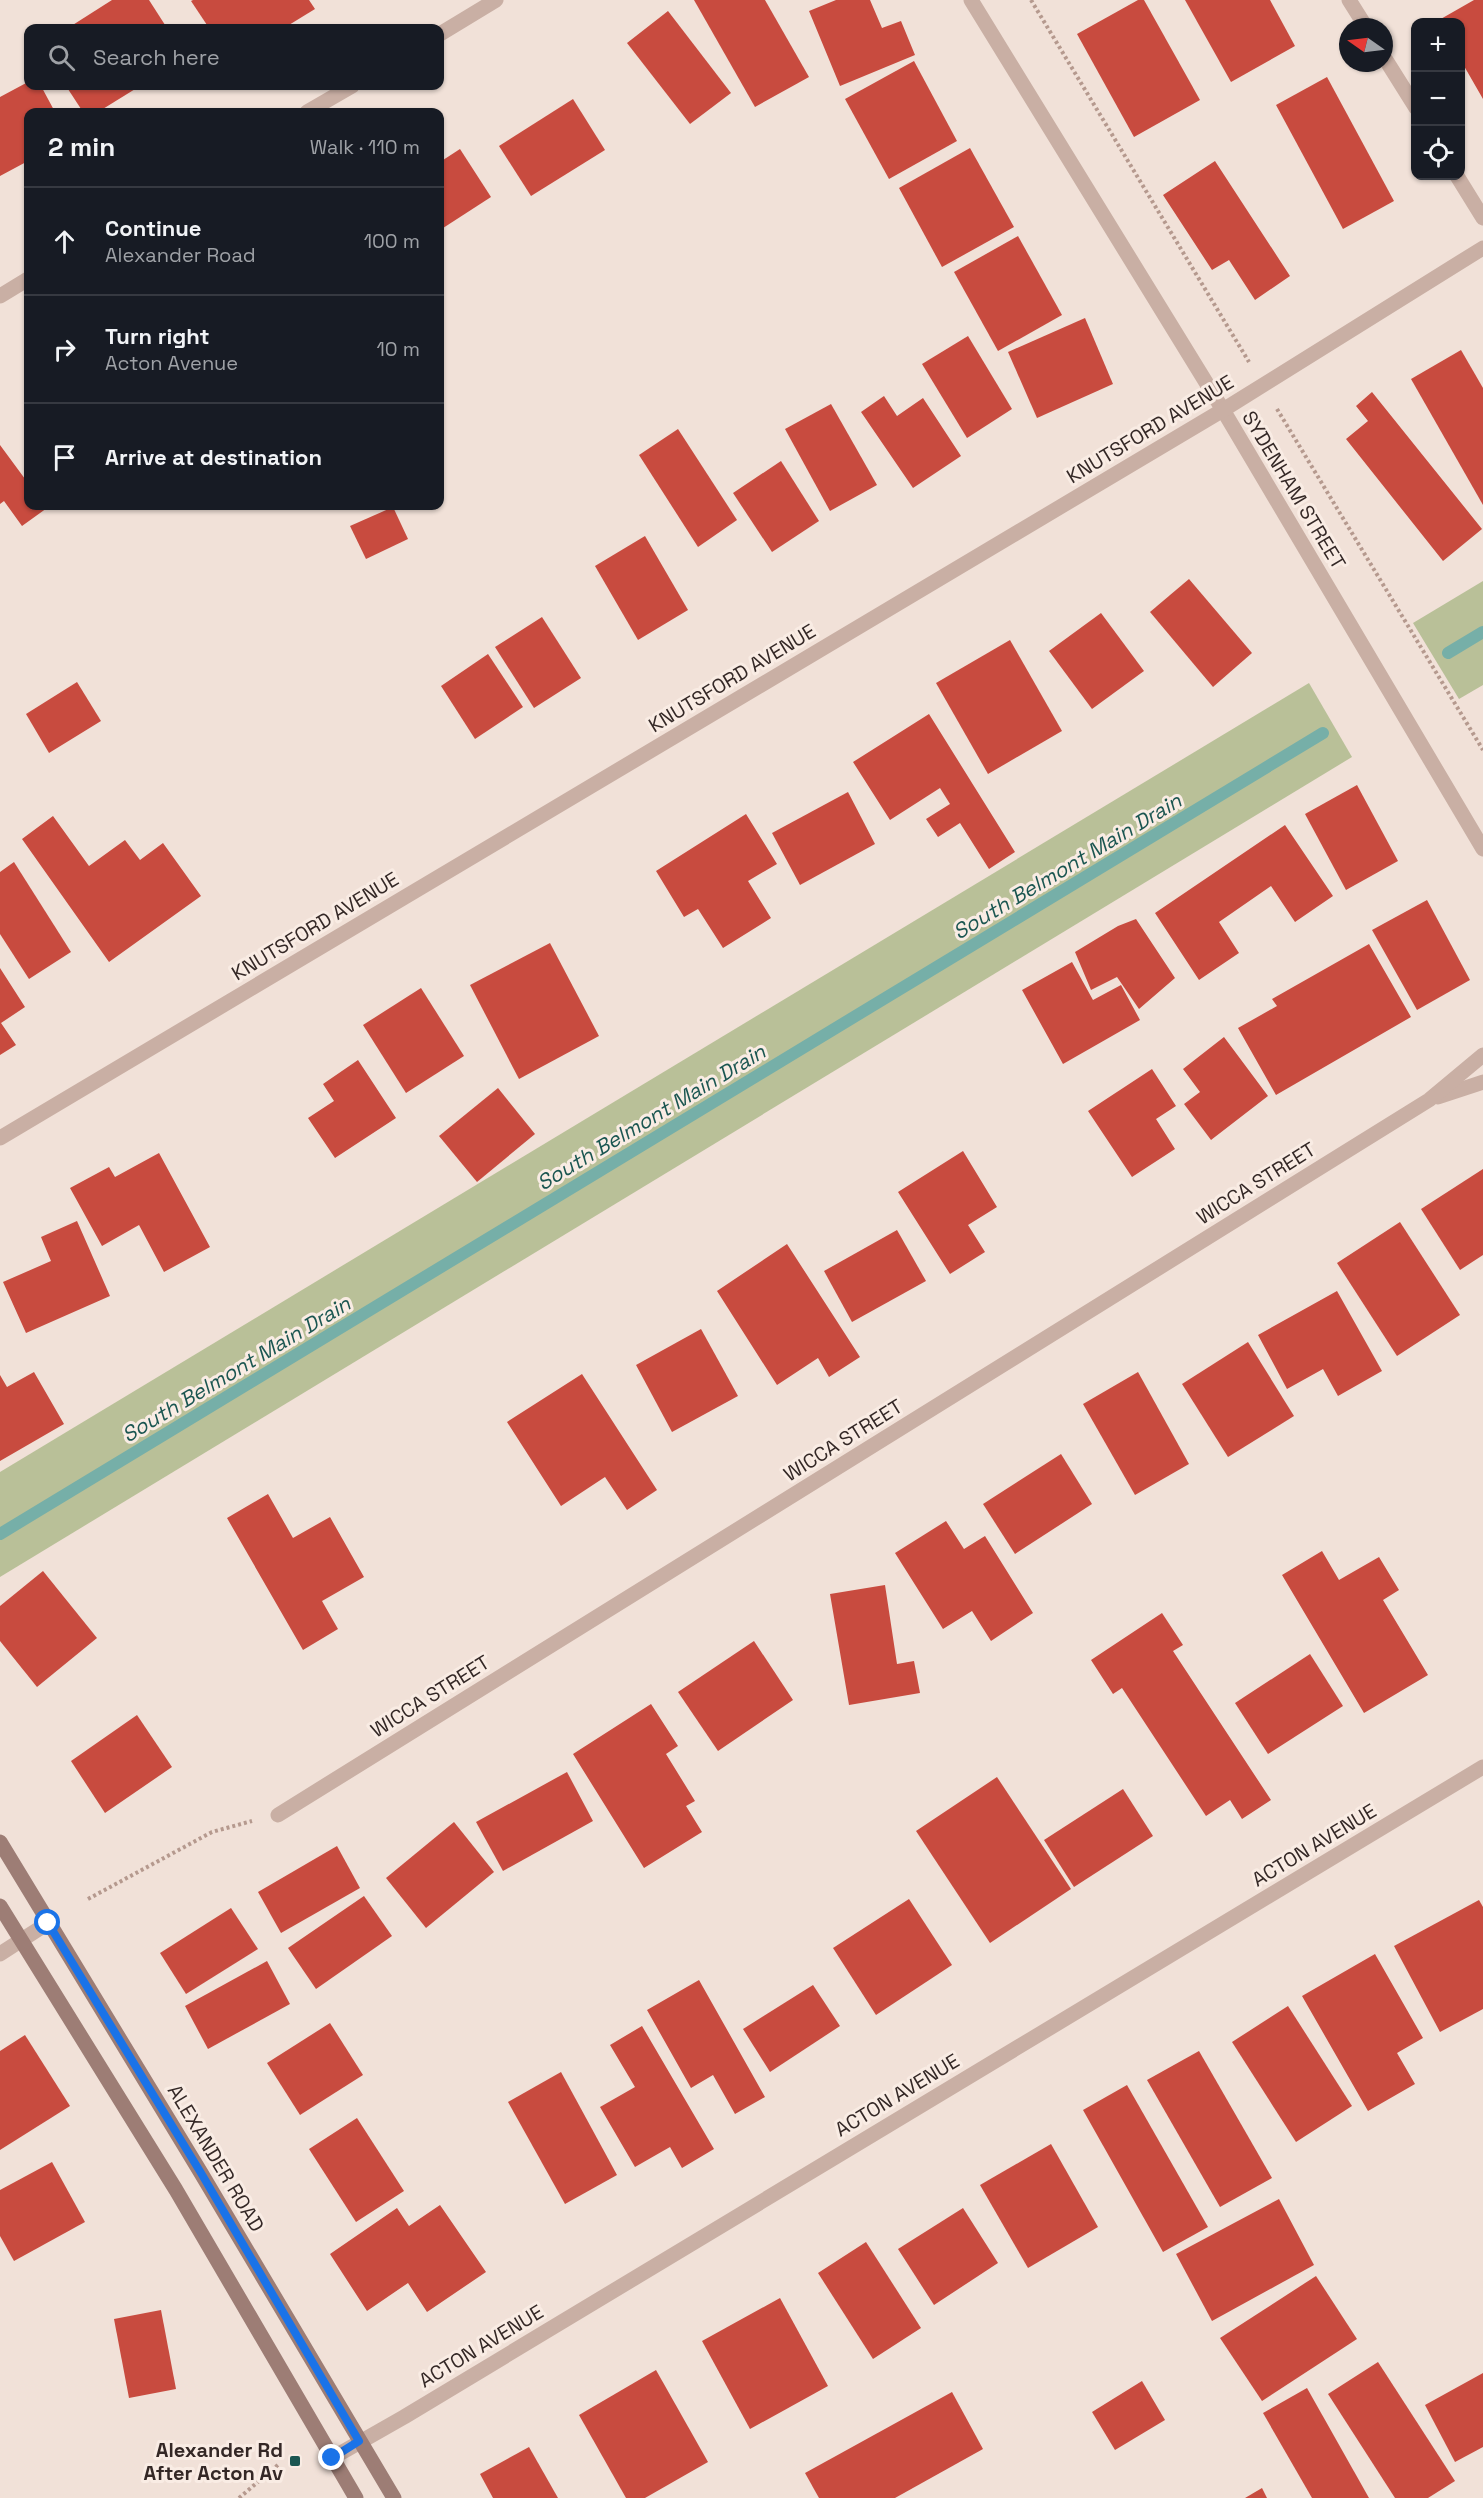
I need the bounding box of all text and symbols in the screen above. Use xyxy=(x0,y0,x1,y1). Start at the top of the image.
north arrow xyxy=(1339,18,1393,72)
map controls xyxy=(1411,18,1465,180)
button: + xyxy=(1411,18,1465,72)
search box xyxy=(24,24,444,90)
icon: search xyxy=(45,41,78,74)
text: Search here xyxy=(93,43,220,71)
button: − xyxy=(1411,72,1465,126)
button: locate xyxy=(1411,126,1465,180)
text: 2 min xyxy=(48,130,115,164)
text: Walk · 110 m xyxy=(310,134,420,160)
text: Continue xyxy=(105,214,201,242)
icon: ahead xyxy=(48,225,81,258)
text: 100 m xyxy=(364,228,420,254)
text: Alexander Road xyxy=(105,242,256,268)
text: Turn right xyxy=(105,322,210,350)
icon: right xyxy=(48,333,81,366)
text: 10 m xyxy=(376,336,420,362)
text: Acton Avenue xyxy=(105,350,238,376)
street label: KNUTSFORD AVENUE xyxy=(1062,369,1238,489)
street label: SYDENHAM STREET xyxy=(1236,406,1352,574)
icon: arrive xyxy=(48,441,81,474)
text: Arrive at destination xyxy=(105,443,322,471)
street label: KNUTSFORD AVENUE xyxy=(644,618,820,738)
water label: South Belmont Main Drain xyxy=(948,786,1187,945)
street label: KNUTSFORD AVENUE xyxy=(227,866,403,986)
water label: South Belmont Main Drain xyxy=(532,1037,771,1196)
street label: WICCA STREET xyxy=(1192,1136,1321,1230)
water label: South Belmont Main Drain xyxy=(117,1289,356,1448)
street label: WICCA STREET xyxy=(779,1393,908,1487)
street label: WICCA STREET xyxy=(366,1649,495,1743)
street label: ACTON AVENUE xyxy=(1247,1798,1381,1892)
route start xyxy=(34,1909,60,1935)
street label: ACTON AVENUE xyxy=(830,2048,964,2142)
street label: ALEXANDER ROAD xyxy=(162,2080,270,2236)
street label: ACTON AVENUE xyxy=(414,2299,548,2393)
place label: Alexander Rd After Acton Av xyxy=(144,2437,283,2486)
route end xyxy=(318,2444,344,2470)
marker: Alexander Rd After Acton Av xyxy=(288,2454,302,2468)

